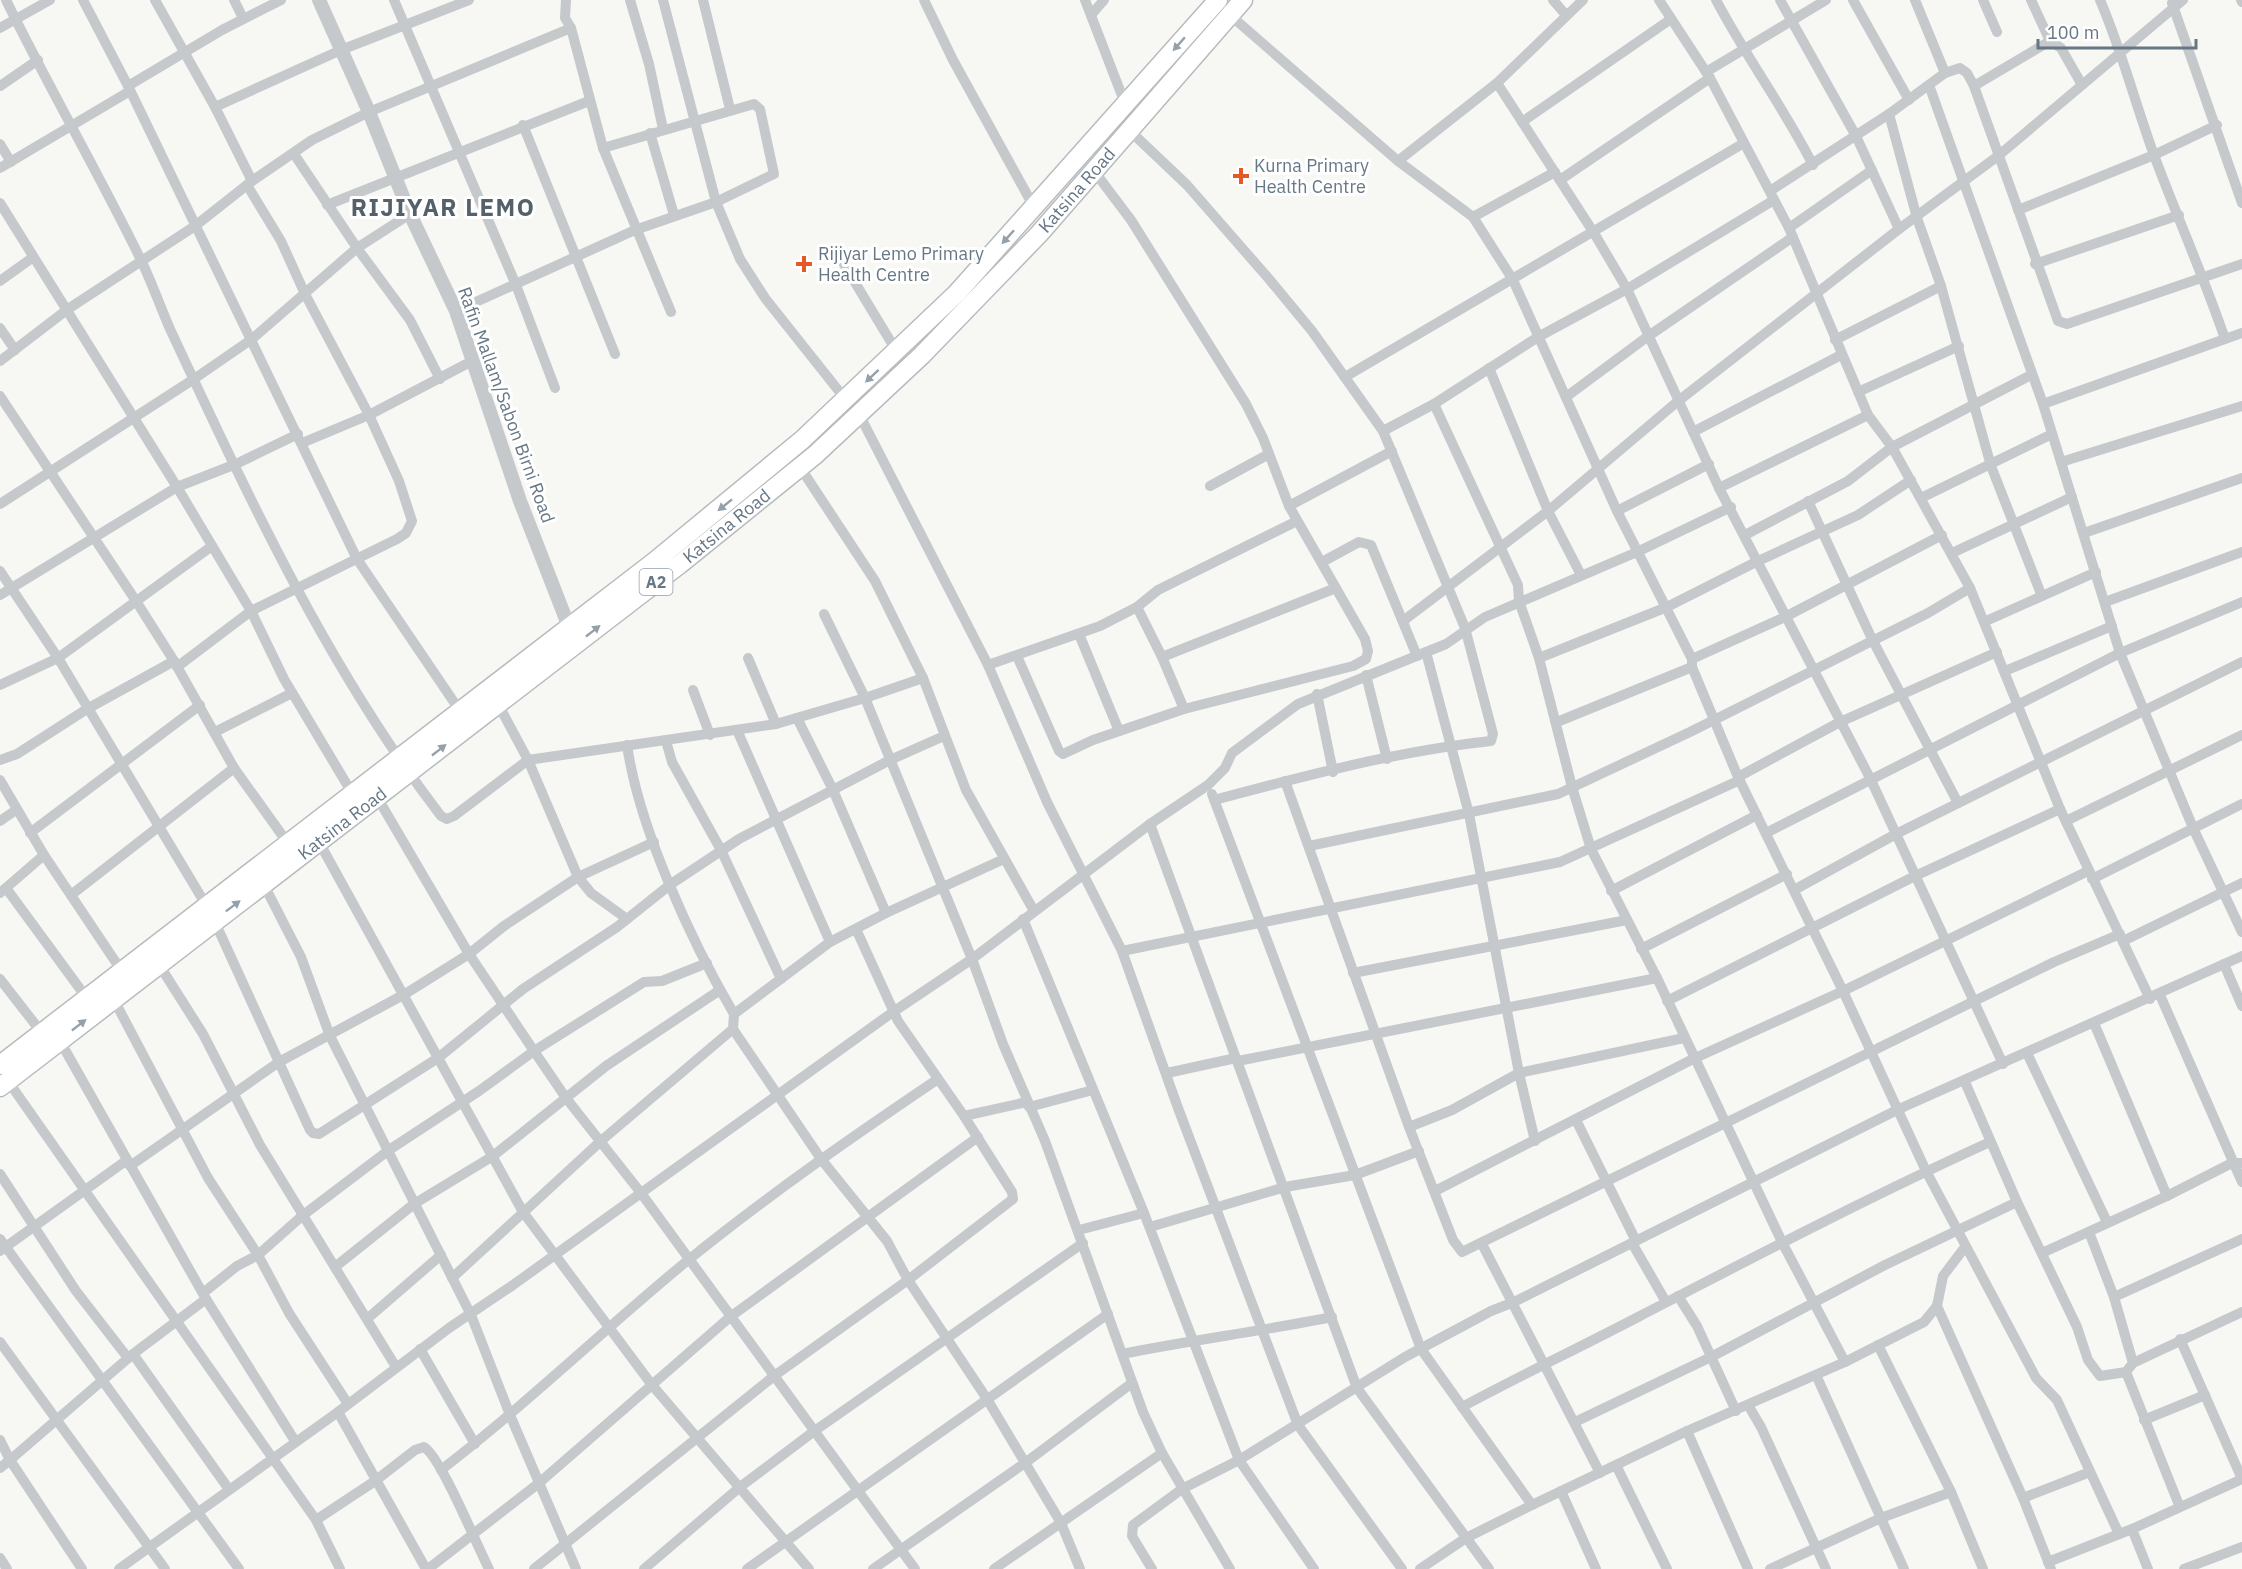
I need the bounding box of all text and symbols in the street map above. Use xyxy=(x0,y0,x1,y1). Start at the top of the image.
scale bar xyxy=(2038,12,2196,50)
text: 100 m xyxy=(2047,21,2099,44)
one-way arrow xyxy=(1173,36,1186,52)
street label: Katsina Road xyxy=(1033,143,1120,238)
place label: Kurna Primary Health Centre xyxy=(1254,154,1369,198)
marker: Kurna Primary Health Centre xyxy=(1232,167,1250,185)
district label: RIJIYAR LEMO xyxy=(351,191,535,223)
one-way arrow xyxy=(1002,230,1016,244)
place label: Rijiyar Lemo Primary Health Centre xyxy=(818,242,984,286)
marker: Rijiyar Lemo Primary Health Centre xyxy=(795,255,813,273)
street label: Rafin Mallam/Sabon Birni Road xyxy=(453,284,560,526)
one-way arrow xyxy=(865,369,879,383)
street label: Katsina Road xyxy=(678,484,775,568)
one-way arrow xyxy=(717,498,733,511)
road number: A2 xyxy=(640,569,672,595)
one-way arrow xyxy=(586,625,601,637)
one-way arrow xyxy=(431,744,446,756)
street label: Katsina Road xyxy=(293,782,391,865)
one-way arrow xyxy=(226,900,241,912)
one-way arrow xyxy=(71,1019,87,1032)

